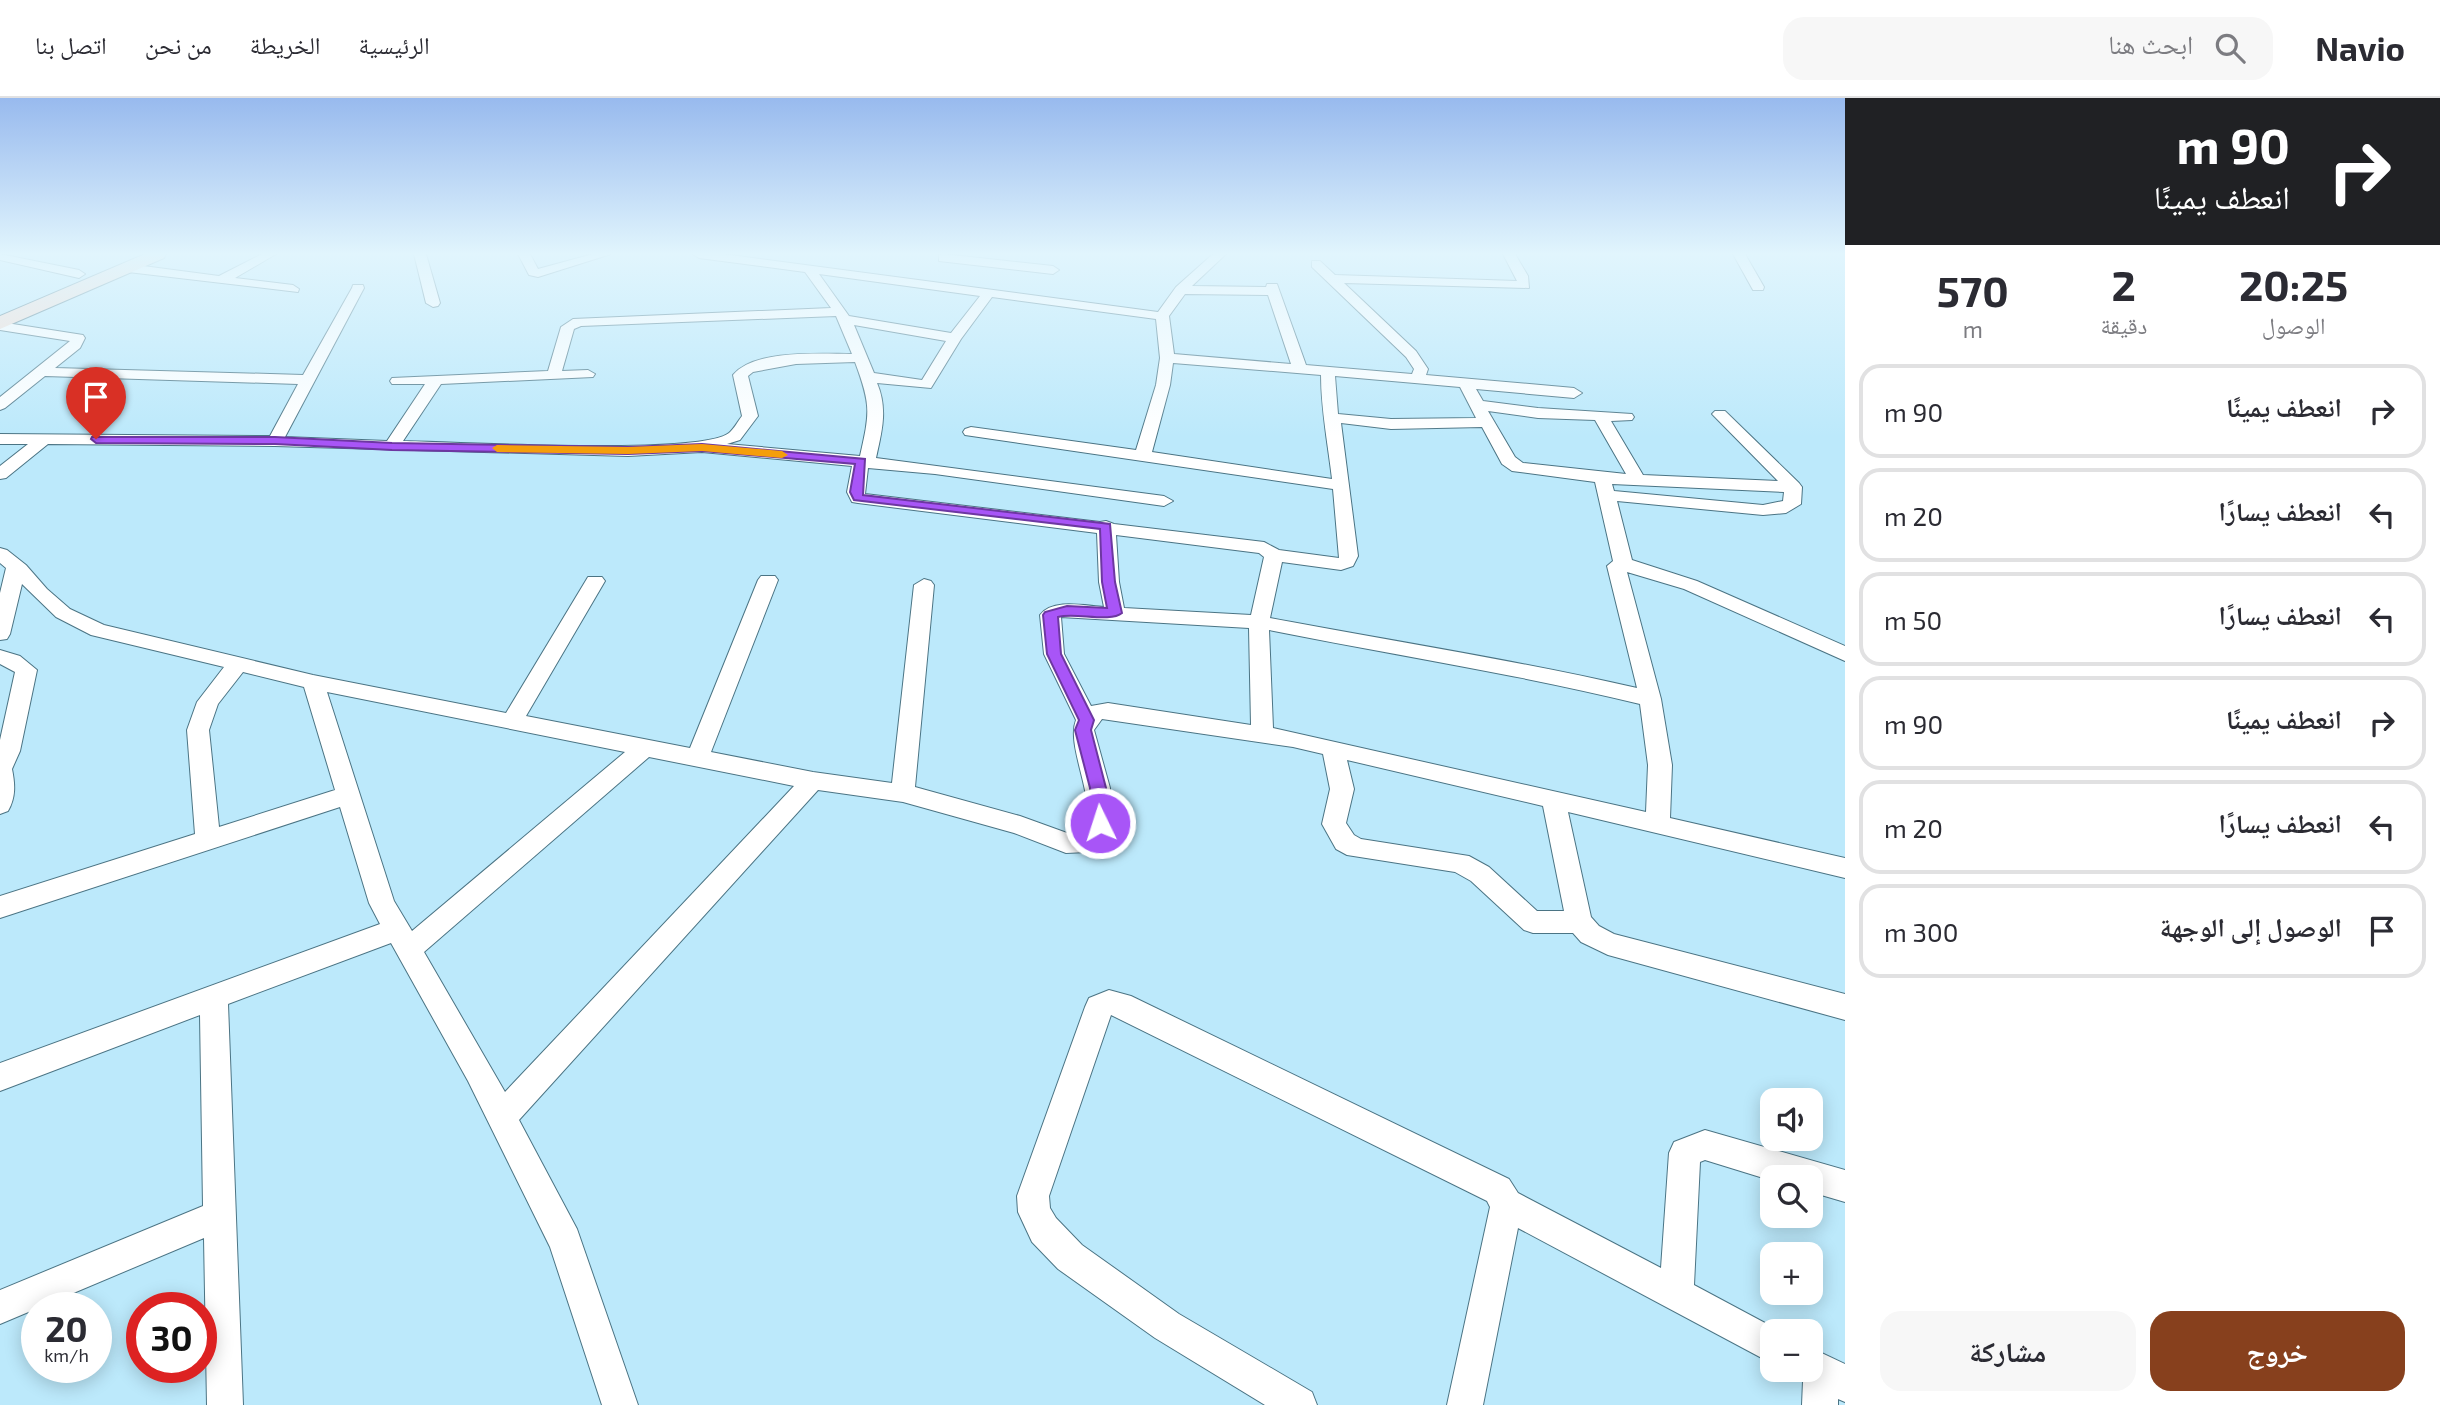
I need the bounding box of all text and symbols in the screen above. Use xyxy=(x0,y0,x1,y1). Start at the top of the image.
search box xyxy=(1783,17,2273,80)
text: ابحث هنا xyxy=(2108,28,2193,59)
text: Navio xyxy=(2315,28,2405,68)
icon: search xyxy=(2211,29,2249,67)
text: اتصل بنا xyxy=(35,30,107,59)
text: من نحن xyxy=(145,30,212,59)
text: الخريطة xyxy=(250,30,320,59)
text: الرئيسية xyxy=(358,30,430,59)
text: 90 m xyxy=(2176,115,2290,174)
icon: right xyxy=(2314,126,2405,217)
text: انعطف يمينًا xyxy=(2154,177,2290,215)
text: 2 xyxy=(2112,259,2136,309)
text: 20:25 xyxy=(2239,259,2348,309)
text: 570 xyxy=(1937,265,2009,315)
text: دقيقة xyxy=(2100,311,2147,339)
text: الوصول xyxy=(2262,311,2325,339)
text: m xyxy=(1963,315,1983,343)
pin xyxy=(66,367,126,439)
icon: arrive xyxy=(77,378,115,416)
text: انعطف يمينًا xyxy=(2226,391,2342,422)
icon: right xyxy=(2363,392,2401,430)
text: 90 m xyxy=(1884,396,1943,427)
text: انعطف يسارًا xyxy=(2218,495,2342,526)
icon: left xyxy=(2363,496,2401,534)
text: 20 m xyxy=(1884,500,1943,531)
text: انعطف يسارًا xyxy=(2218,599,2342,630)
icon: left xyxy=(2363,600,2401,638)
text: 50 m xyxy=(1884,604,1942,635)
text: انعطف يمينًا xyxy=(2226,703,2342,734)
icon: right xyxy=(2363,704,2401,742)
text: 90 m xyxy=(1884,708,1943,739)
position arrow xyxy=(1063,786,1137,860)
text: انعطف يسارًا xyxy=(2218,807,2342,838)
icon: left xyxy=(2363,808,2401,846)
text: 20 m xyxy=(1884,812,1943,843)
text: الوصول إلى الوجهة xyxy=(2160,911,2342,942)
icon: arrive xyxy=(2363,912,2401,950)
text: 300 m xyxy=(1884,916,1958,947)
map controls xyxy=(1760,1088,1823,1382)
button: sound xyxy=(1760,1088,1823,1151)
button: search xyxy=(1760,1165,1823,1228)
button: + xyxy=(1760,1242,1823,1305)
speed limit sign: 30 xyxy=(126,1292,217,1383)
text: 20 xyxy=(45,1307,88,1349)
button: مشاركة xyxy=(1880,1311,2136,1391)
button: خروج xyxy=(2150,1311,2405,1391)
button: − xyxy=(1760,1319,1823,1382)
text: km/h xyxy=(44,1344,89,1366)

